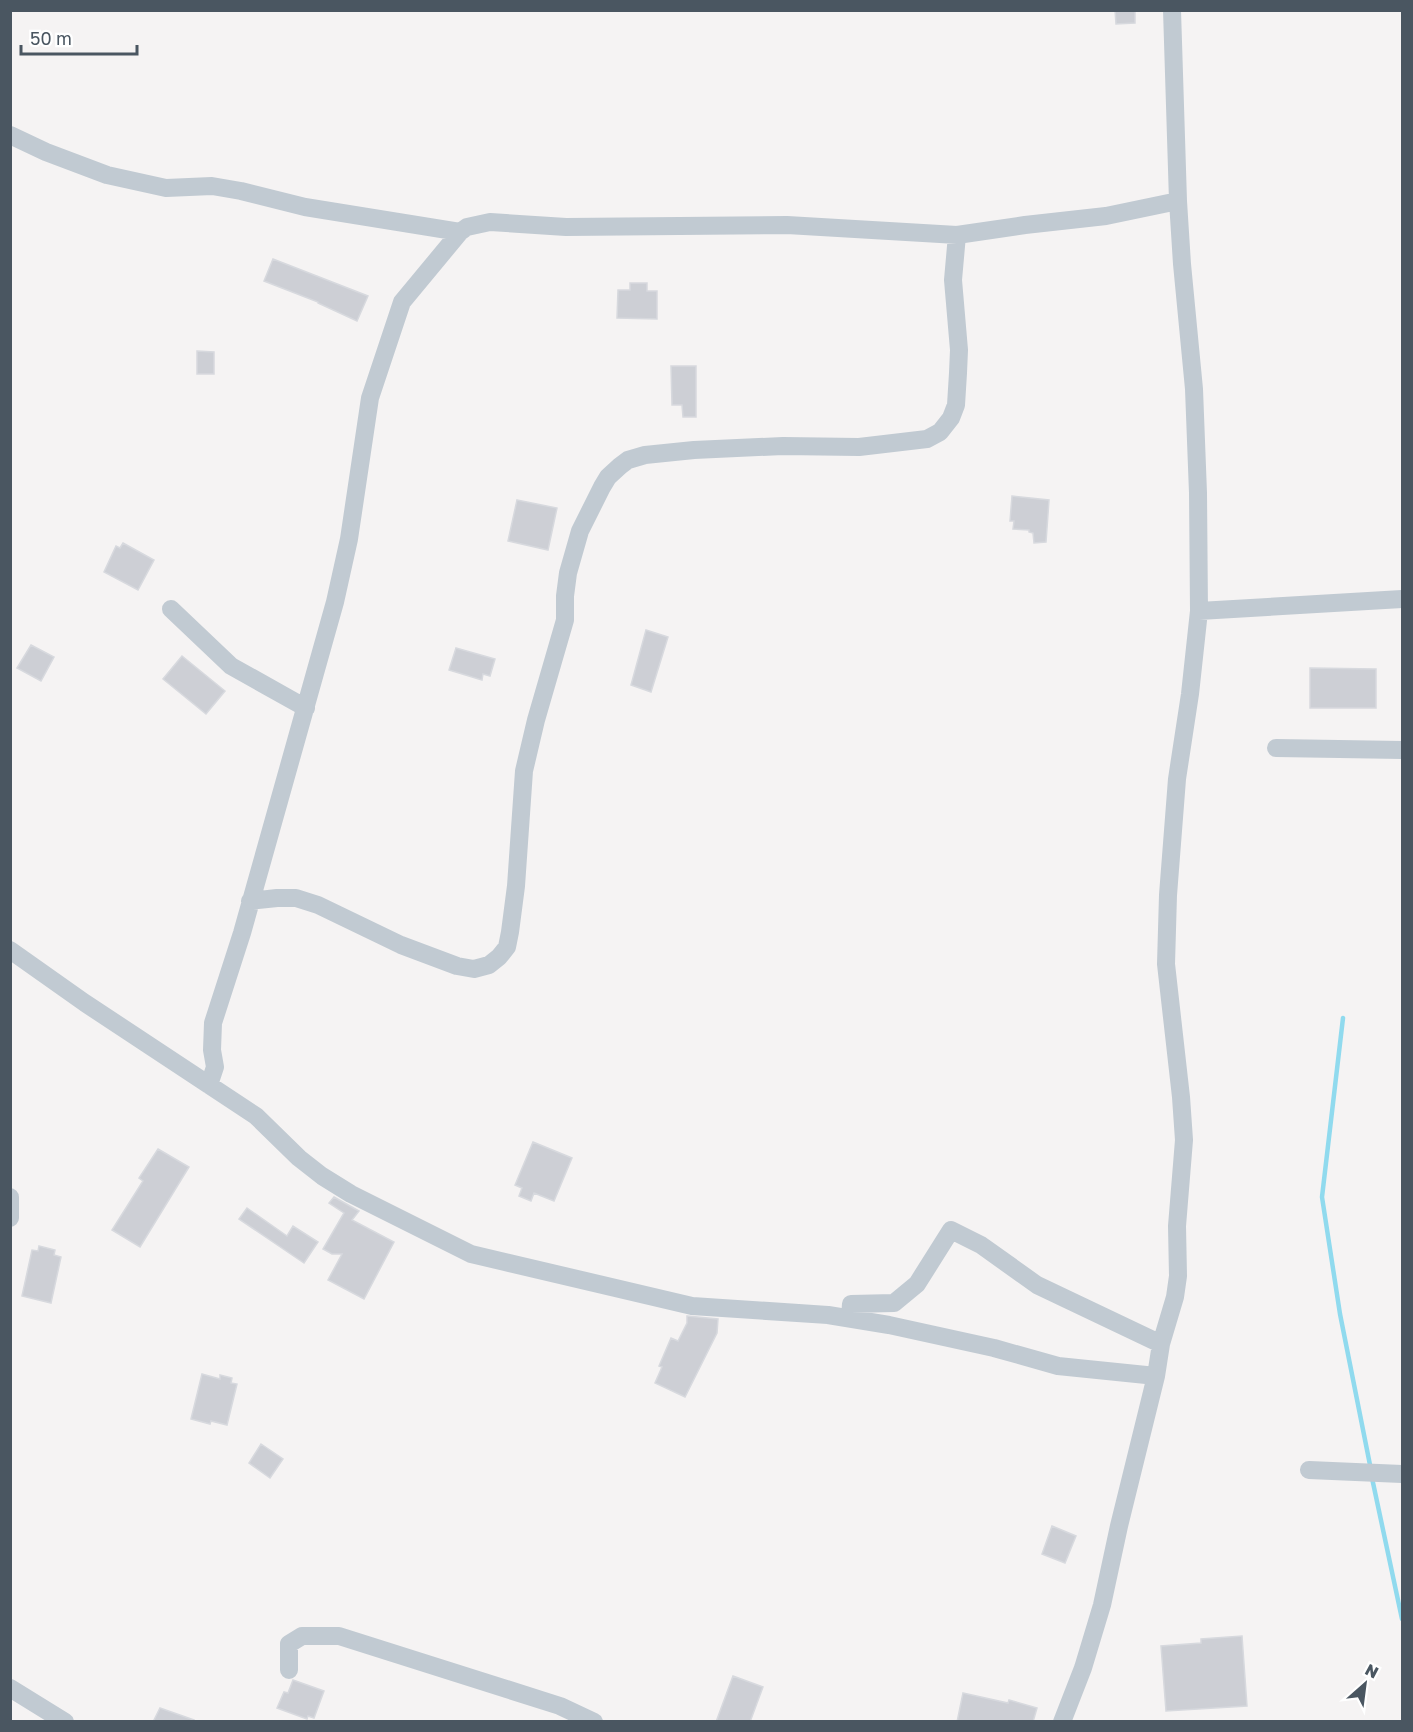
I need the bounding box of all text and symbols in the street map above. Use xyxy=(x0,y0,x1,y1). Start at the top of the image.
scale bar xyxy=(21,18,136,56)
text: 50 m xyxy=(30,27,72,49)
north arrow xyxy=(1335,1654,1395,1714)
text: N xyxy=(1362,1659,1382,1682)

